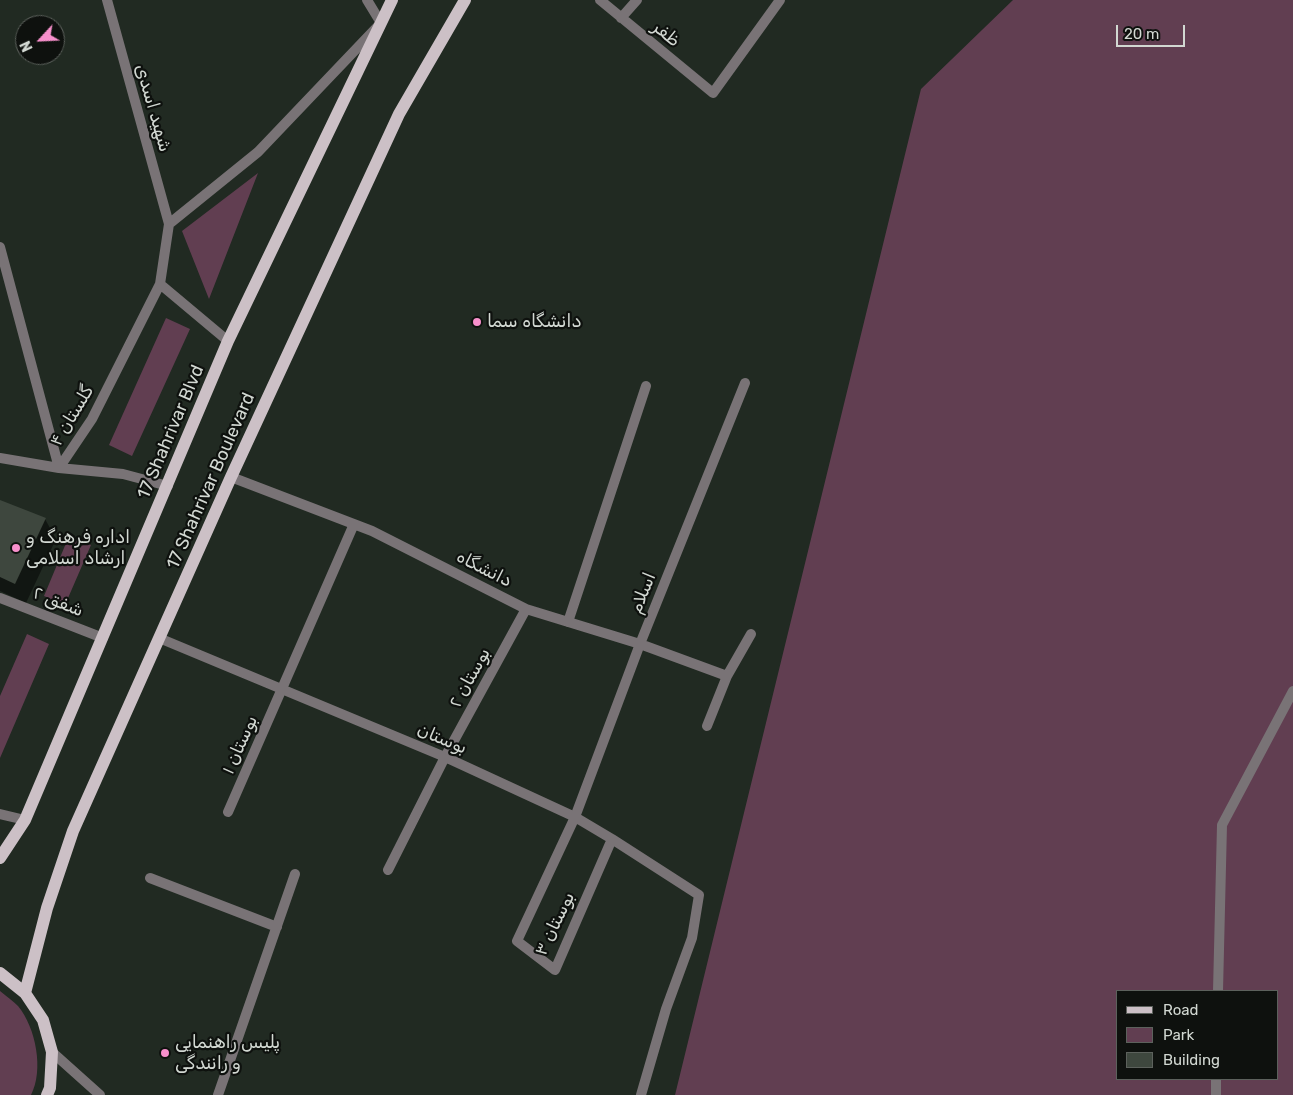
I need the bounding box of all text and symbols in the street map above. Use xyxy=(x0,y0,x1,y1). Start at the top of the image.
north arrow xyxy=(15,15,65,65)
scale bar xyxy=(1118,15,1187,47)
street label: ظفر xyxy=(648,16,684,52)
text: 20 m xyxy=(1124,25,1159,43)
text: N xyxy=(17,38,37,54)
street label: شهید اسدی xyxy=(130,62,176,154)
place label: دانشگاه سما xyxy=(487,311,581,333)
marker: دانشگاه سما xyxy=(471,316,483,328)
street label: 17 Shahrivar Blvd xyxy=(133,362,209,502)
street label: گلستان ۴ xyxy=(45,382,99,450)
street label: 17 Shahrivar Boulevard xyxy=(162,390,260,572)
place label: اداره فرهنگ و ارشاد اسلامی xyxy=(26,527,130,570)
marker: اداره فرهنگ و ارشاد اسلامی xyxy=(10,542,22,554)
street label: دانشگاه xyxy=(453,546,515,592)
street label: اسلام xyxy=(625,569,661,617)
street label: شفق ۲ xyxy=(30,582,86,622)
street label: بوستان ۲ xyxy=(445,644,495,712)
street label: بوستان ۱ xyxy=(218,712,262,778)
street label: بوستان xyxy=(414,719,470,759)
street label: بوستان ۳ xyxy=(530,889,580,959)
legend xyxy=(1116,990,1278,1080)
text: Road xyxy=(1163,1001,1199,1019)
text: Park xyxy=(1163,1026,1194,1044)
place label: پلیس راهنمایی و رانندگی xyxy=(175,1032,280,1074)
marker: پلیس راهنمایی و رانندگی xyxy=(159,1047,171,1059)
text: Building xyxy=(1163,1051,1220,1069)

